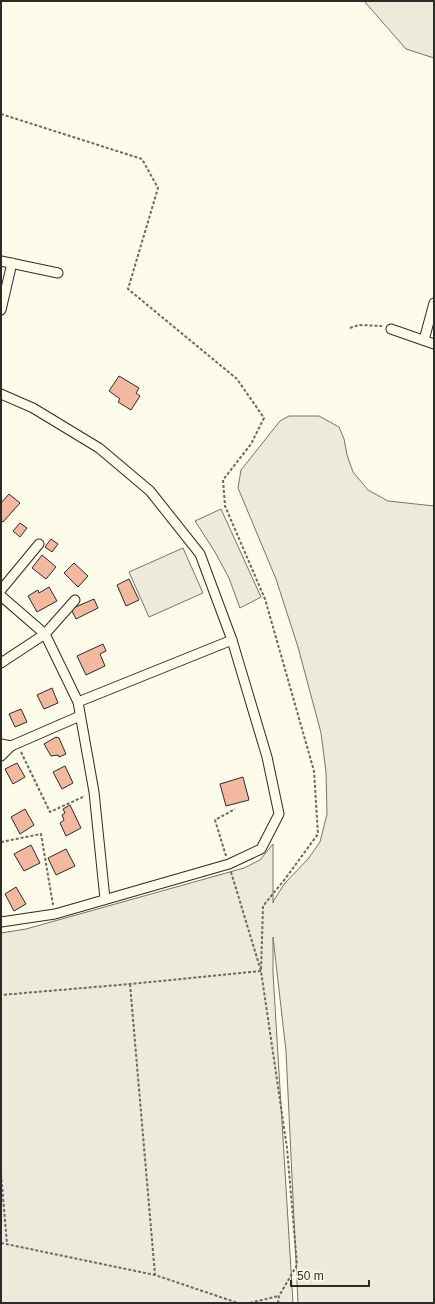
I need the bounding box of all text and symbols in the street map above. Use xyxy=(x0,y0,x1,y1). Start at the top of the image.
scale bar xyxy=(291,1262,369,1288)
text: 50 m xyxy=(297,1269,324,1283)

